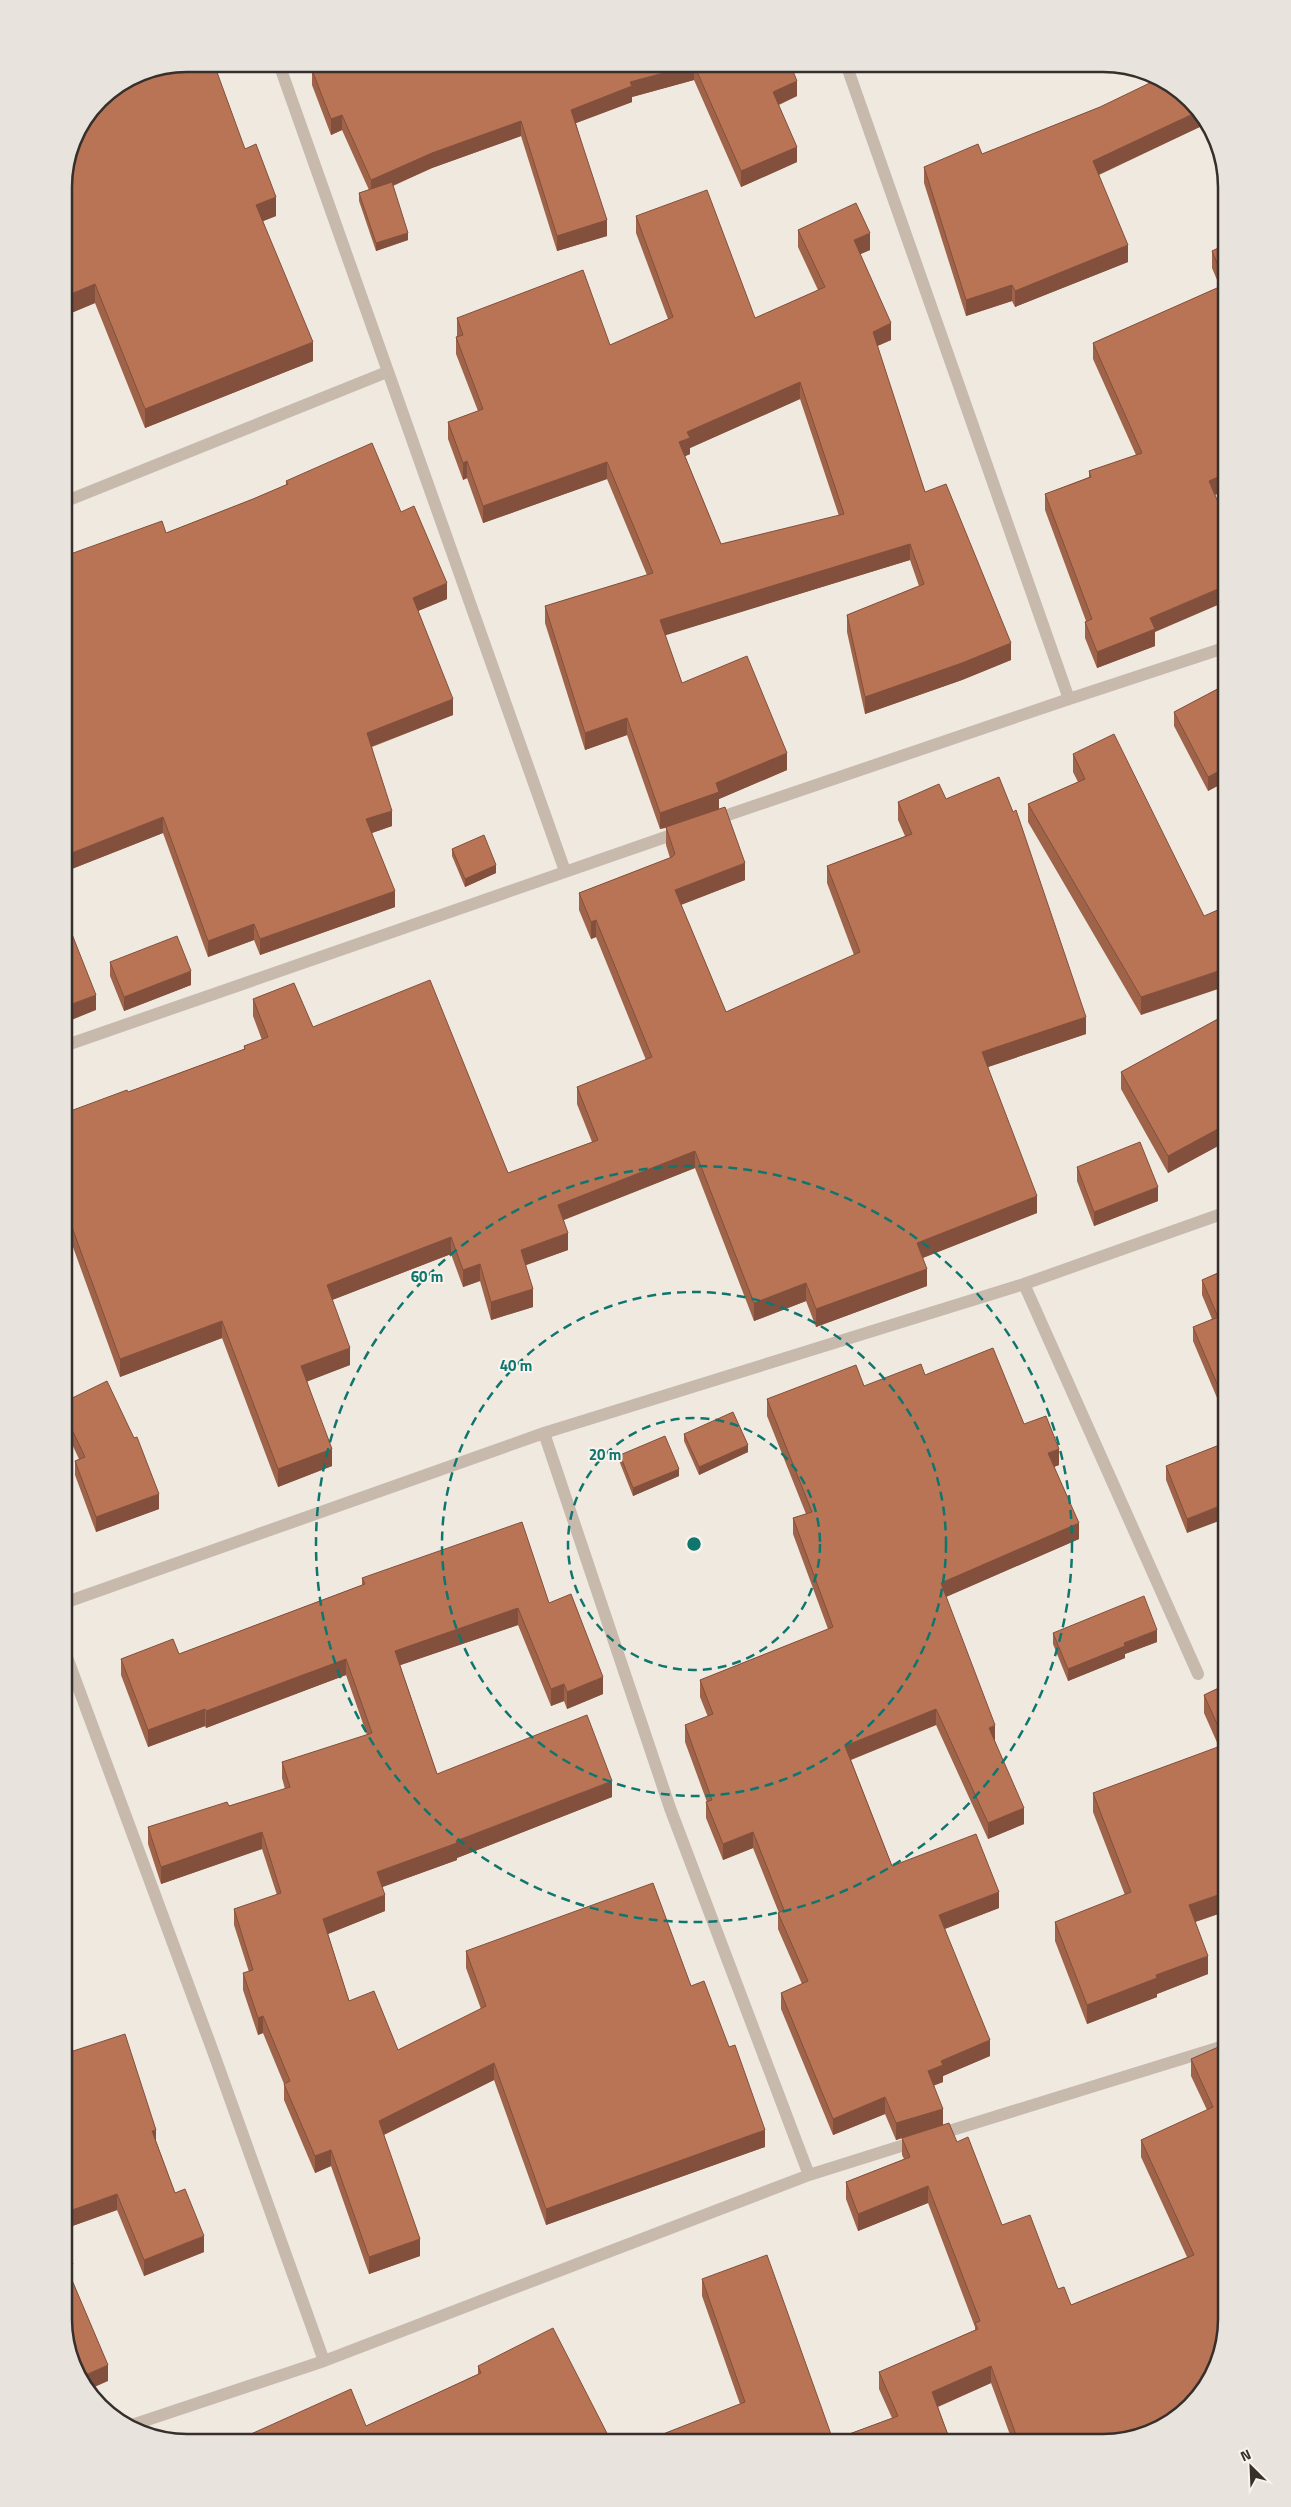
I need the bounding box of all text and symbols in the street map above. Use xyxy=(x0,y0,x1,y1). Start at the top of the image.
text: 60 m xyxy=(411,1265,443,1288)
text: 40 m xyxy=(500,1354,532,1377)
text: 20 m xyxy=(589,1443,621,1466)
centre of rings xyxy=(685,1535,703,1553)
north arrow xyxy=(1226,2442,1276,2492)
text: N xyxy=(1237,2443,1254,2466)

